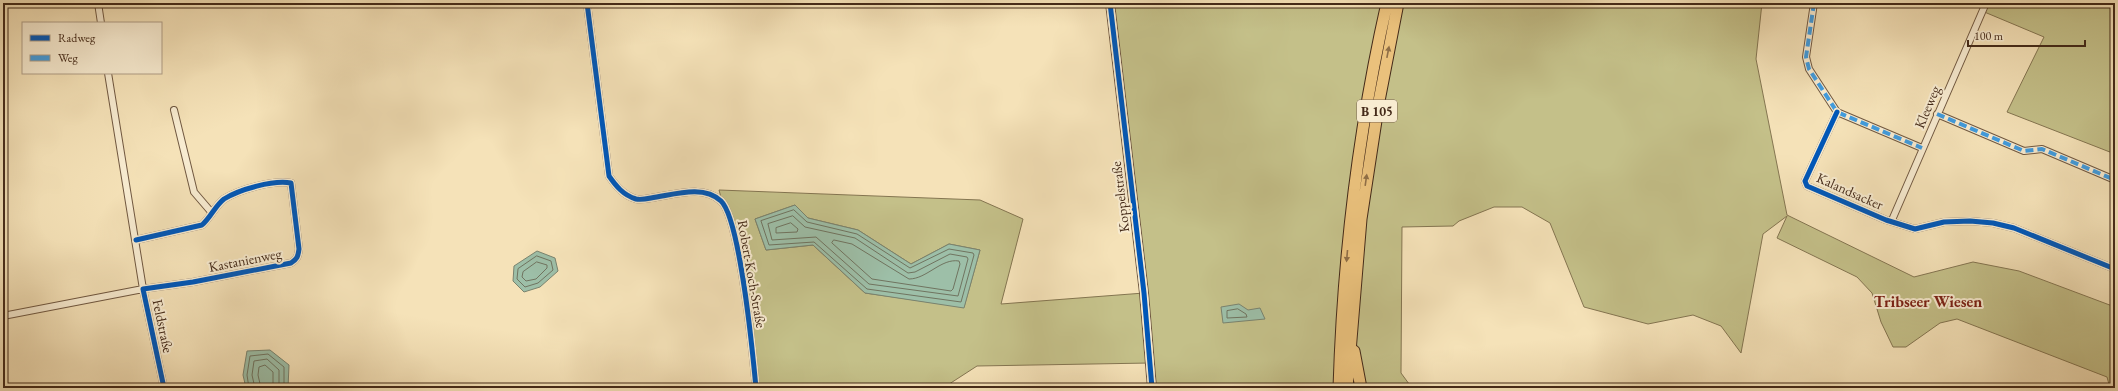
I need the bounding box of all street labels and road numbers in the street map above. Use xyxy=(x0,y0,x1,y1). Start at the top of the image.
street label: Kleeweg xyxy=(1910,82,1944,131)
road number: B 105 xyxy=(1357,100,1397,122)
street label: Koppelstraße xyxy=(1107,160,1133,234)
street label: Kalandsacker xyxy=(1814,168,1886,214)
street label: Robert-Koch-Straße xyxy=(734,219,770,330)
street label: Kastanienweg xyxy=(207,244,284,276)
street label: Feldstraße xyxy=(149,298,178,355)

